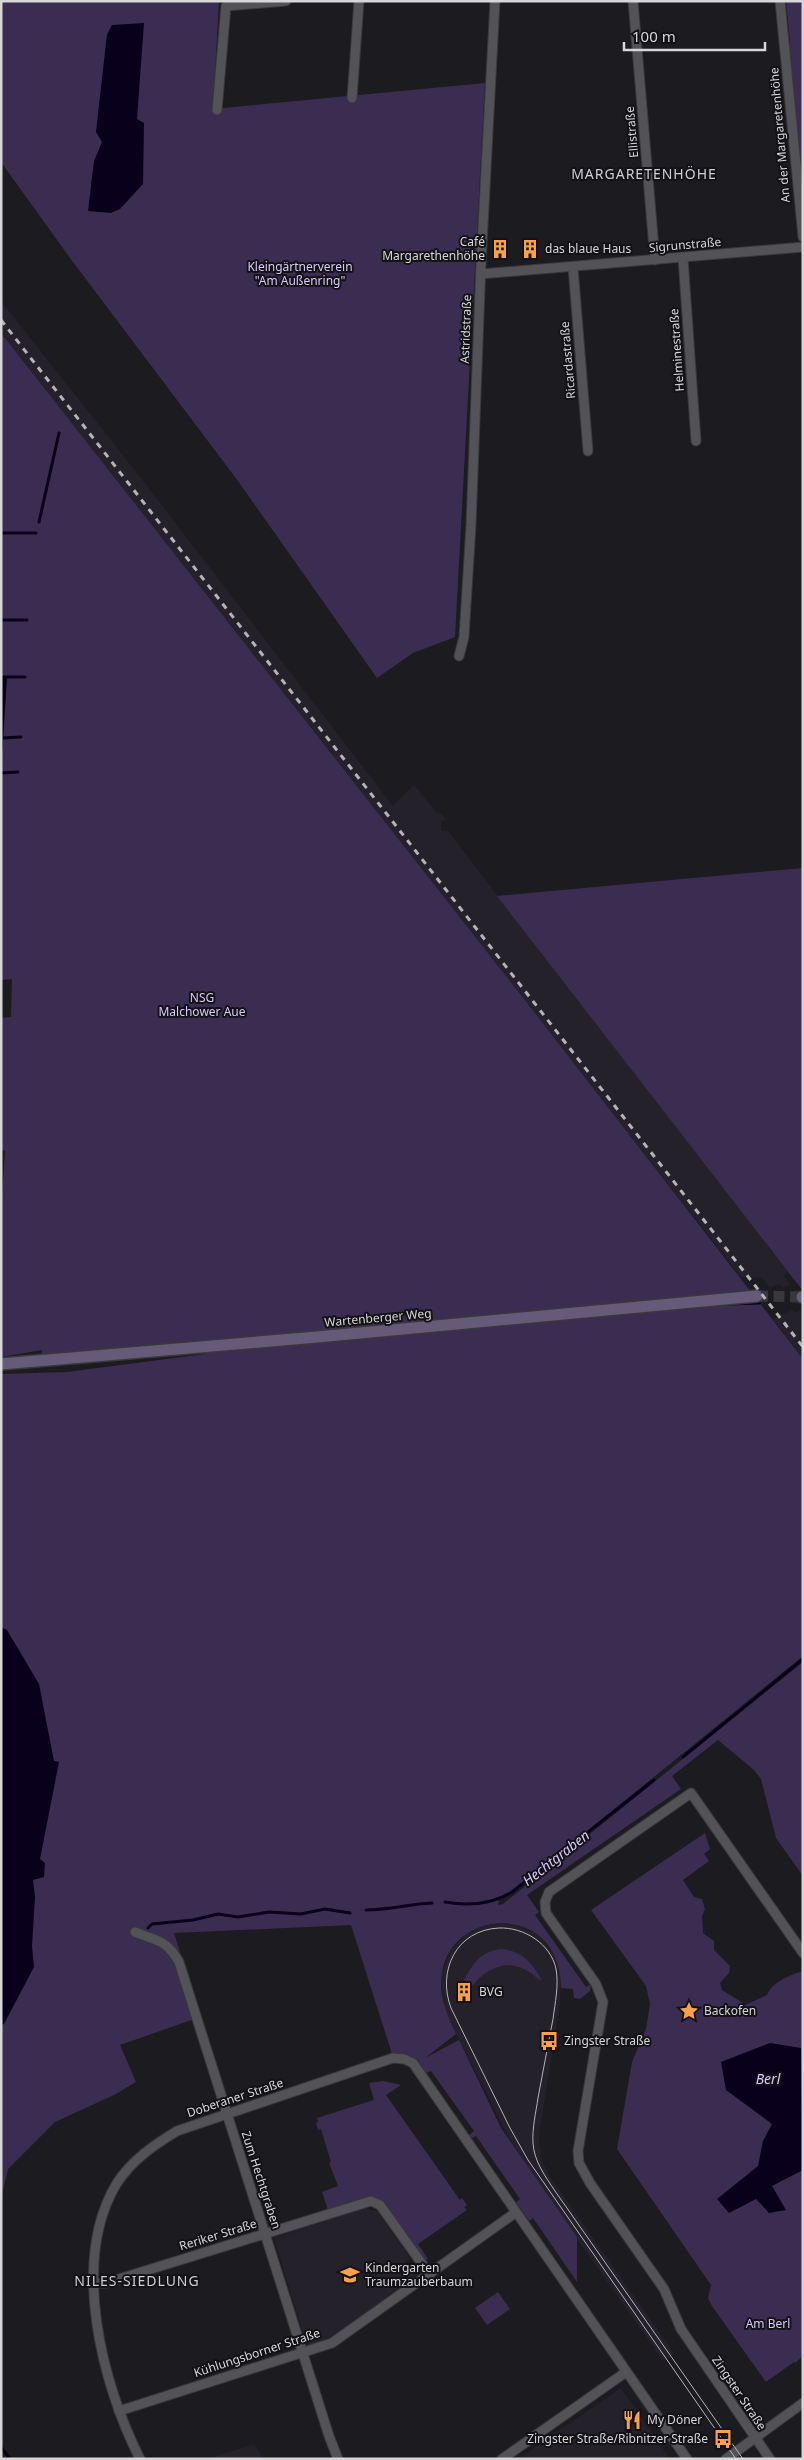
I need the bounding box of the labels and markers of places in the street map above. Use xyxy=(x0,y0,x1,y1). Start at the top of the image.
place label: Café Margarethenhöhe xyxy=(382,233,485,264)
building icon: Café Margarethenhöhe xyxy=(489,238,511,260)
building icon: das blaue Haus xyxy=(519,238,541,260)
place label: das blaue Haus xyxy=(545,240,632,257)
building icon: BVG xyxy=(453,1981,475,2003)
place label: BVG xyxy=(479,1983,503,2000)
place icon: Backofen xyxy=(678,2000,700,2022)
place label: Backofen xyxy=(704,2002,756,2019)
bus stop icon: Zingster Straße xyxy=(538,2030,560,2052)
place label: Zingster Straße xyxy=(564,2032,651,2049)
place label: Kindergarten Traumzauberbaum xyxy=(365,2259,473,2290)
school or university icon: Kindergarten Traumzauberbaum xyxy=(339,2264,361,2286)
restaurant icon: My Döner xyxy=(621,2409,643,2431)
place label: My Döner xyxy=(647,2411,702,2428)
bus stop icon: Zingster Straße/Ribnitzer Straße xyxy=(712,2428,734,2450)
place label: Zingster Straße/Ribnitzer Straße xyxy=(527,2430,708,2447)

